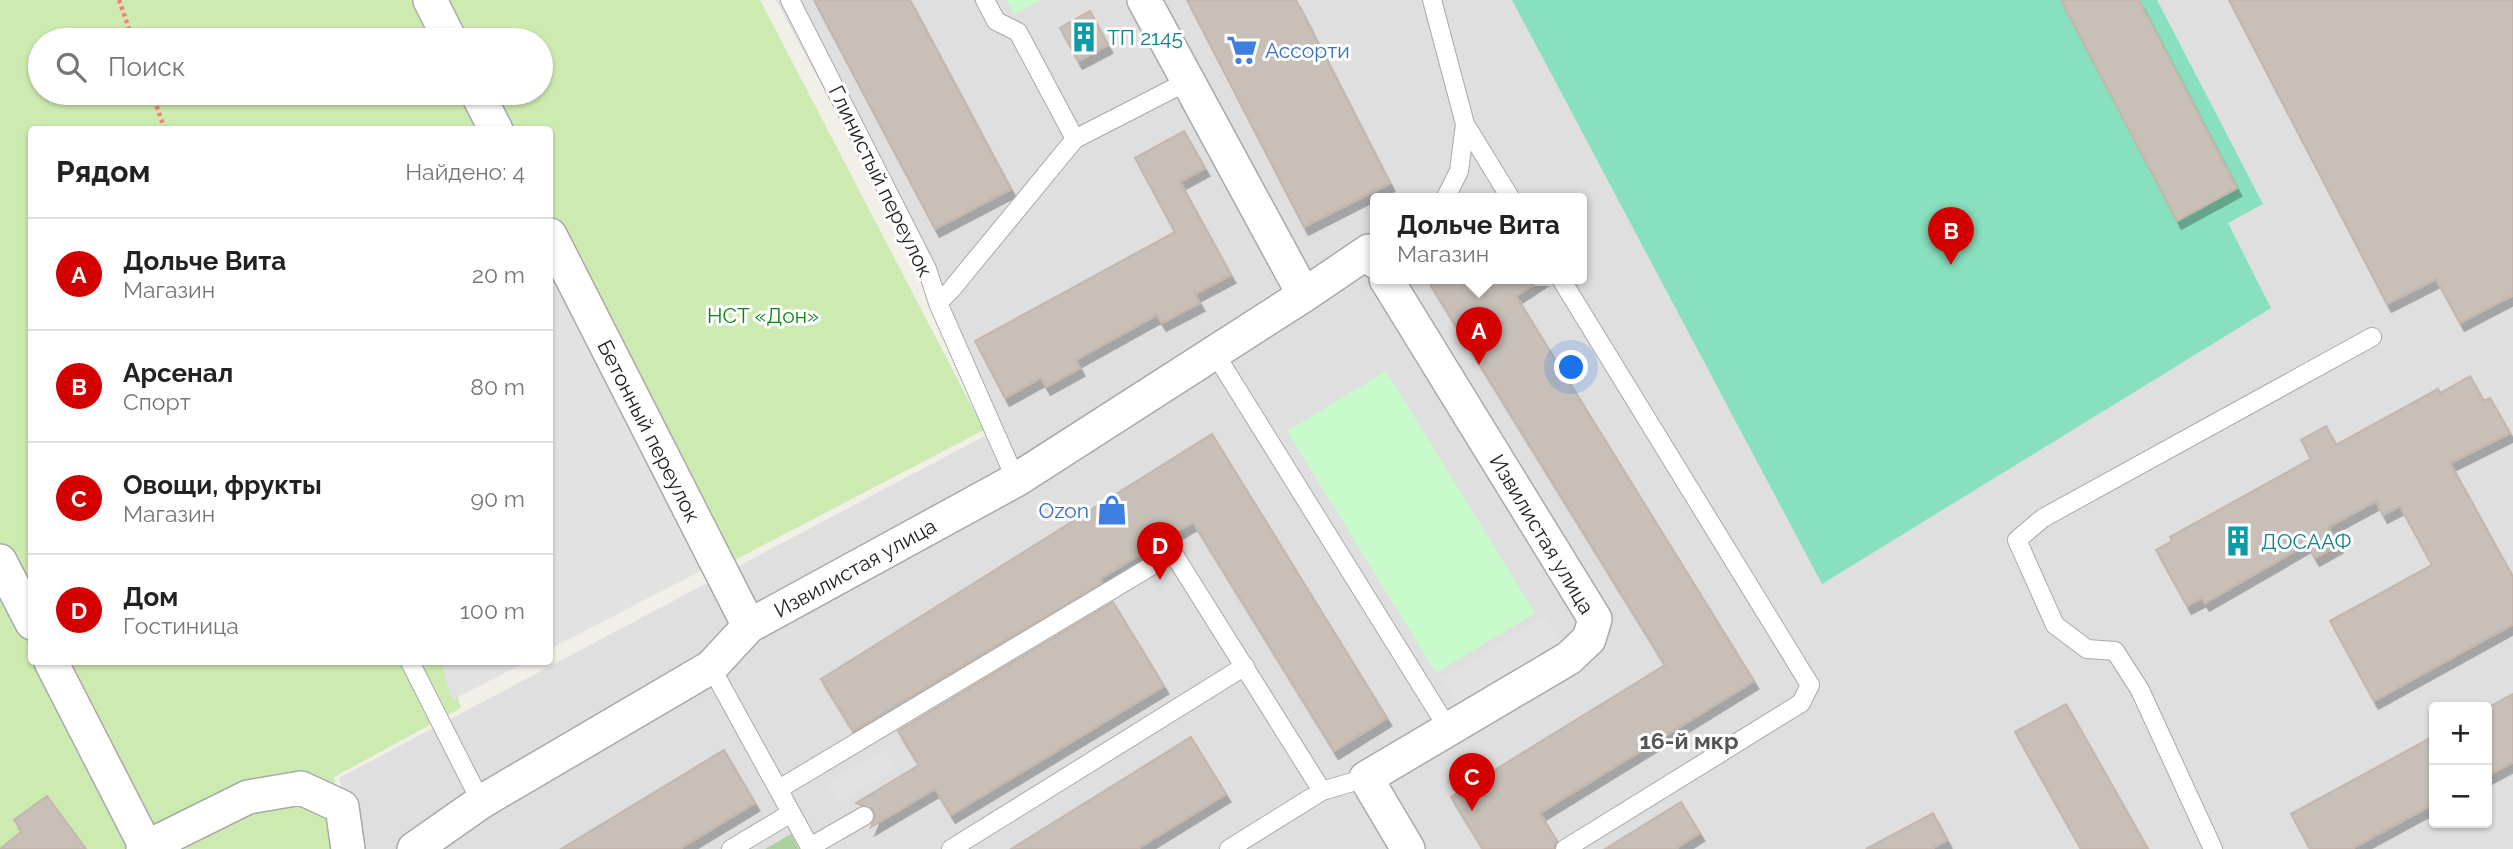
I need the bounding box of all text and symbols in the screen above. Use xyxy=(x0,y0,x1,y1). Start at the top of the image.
building icon: ТП 2145 xyxy=(1067,20,1101,54)
place label: ТП 2145 xyxy=(1107,25,1183,50)
search box xyxy=(28,28,553,105)
supermarket icon: Ассорти xyxy=(1225,33,1259,67)
place label: Ассорти xyxy=(1265,38,1350,63)
icon: search xyxy=(52,48,90,86)
text: Поиск xyxy=(108,52,185,82)
street label: Глинистый переулок xyxy=(824,81,938,281)
text: Рядом xyxy=(56,154,150,189)
text: Найдено: 4 xyxy=(405,158,525,185)
popup xyxy=(1370,193,1587,284)
pin: B xyxy=(1928,207,1974,265)
text: Дольче Вита xyxy=(1397,210,1560,240)
text: Магазин xyxy=(1397,240,1489,267)
text: Дольче Вита xyxy=(123,246,286,276)
text: A xyxy=(71,261,87,288)
text: 20 m xyxy=(472,261,525,288)
text: Магазин xyxy=(123,276,215,303)
park label: НСТ «Дон» xyxy=(707,303,819,328)
pin: A xyxy=(1456,307,1502,365)
street label: Бетонный переулок xyxy=(592,336,706,526)
your location xyxy=(1554,350,1588,384)
text: Арсенал xyxy=(123,358,233,388)
text: B xyxy=(71,373,87,400)
text: 80 m xyxy=(470,373,525,400)
text: Спорт xyxy=(123,388,191,415)
street label: Извилистая улица xyxy=(1484,450,1600,618)
text: Овощи, фрукты xyxy=(123,470,322,500)
text: C xyxy=(71,485,87,512)
text: 90 m xyxy=(470,485,525,512)
shop icon: Ozon xyxy=(1095,493,1129,527)
place label: Ozon xyxy=(1038,498,1089,523)
text: Магазин xyxy=(123,500,215,527)
street label: Извилистая улица xyxy=(769,513,941,623)
pin: D xyxy=(1137,522,1183,580)
building icon: ДОСААФ xyxy=(2221,524,2255,558)
place label: ДОСААФ xyxy=(2261,529,2352,554)
text: Дом xyxy=(123,582,178,612)
text: D xyxy=(71,597,87,624)
text: 100 m xyxy=(460,597,525,624)
text: Гостиница xyxy=(123,612,239,639)
map controls xyxy=(2429,702,2492,828)
button: + xyxy=(2429,702,2492,765)
district label: 16-й мкр xyxy=(1639,727,1739,754)
pin: C xyxy=(1449,753,1495,811)
button: − xyxy=(2429,765,2492,828)

